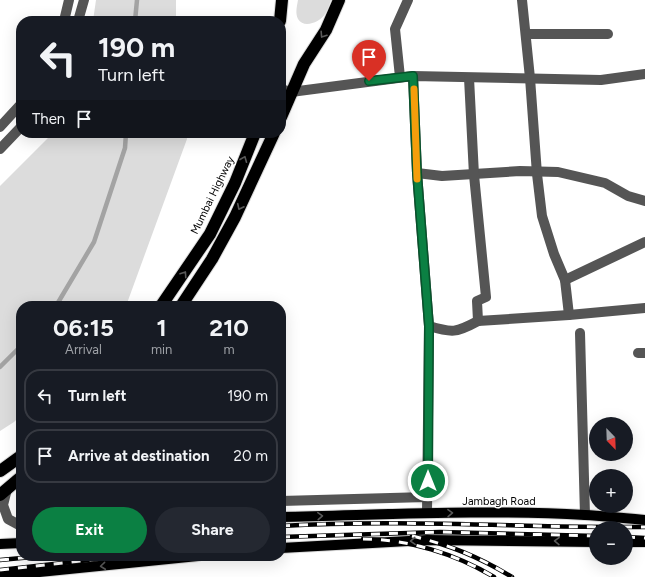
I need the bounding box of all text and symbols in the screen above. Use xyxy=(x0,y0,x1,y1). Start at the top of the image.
text: 190 m xyxy=(98,30,175,64)
one-way arrow xyxy=(320,31,327,38)
icon: left xyxy=(32,32,84,84)
pin xyxy=(352,40,386,81)
icon: arrive xyxy=(358,46,380,68)
text: Turn left xyxy=(98,64,165,86)
icon: arrive xyxy=(73,108,95,130)
text: Then xyxy=(32,110,65,128)
street label: Mumbai Highway xyxy=(188,154,237,236)
one-way arrow xyxy=(240,156,248,163)
one-way arrow xyxy=(237,202,245,210)
one-way arrow xyxy=(179,271,187,278)
text: 06:15 xyxy=(53,313,114,342)
text: 1 xyxy=(157,313,167,342)
text: 210 xyxy=(209,313,249,342)
text: Arrival xyxy=(65,342,102,357)
text: min xyxy=(151,342,172,357)
text: m xyxy=(224,342,235,357)
icon: left xyxy=(34,385,56,407)
text: Turn left xyxy=(68,387,126,405)
text: 190 m xyxy=(227,387,268,405)
north arrow xyxy=(589,417,633,461)
map controls xyxy=(589,417,633,565)
icon: arrive xyxy=(34,445,56,467)
text: Arrive at destination xyxy=(68,447,209,465)
text: 20 m xyxy=(234,447,268,465)
position arrow xyxy=(407,460,449,502)
button: + xyxy=(589,469,633,513)
street label: Jambagh Road xyxy=(462,495,536,508)
button: Exit xyxy=(32,507,147,553)
button: Share xyxy=(155,507,270,553)
one-way arrow xyxy=(447,509,453,517)
one-way arrow xyxy=(317,511,323,520)
button: − xyxy=(589,521,633,565)
one-way arrow xyxy=(410,537,416,545)
one-way arrow xyxy=(554,537,560,545)
one-way arrow xyxy=(100,561,106,570)

